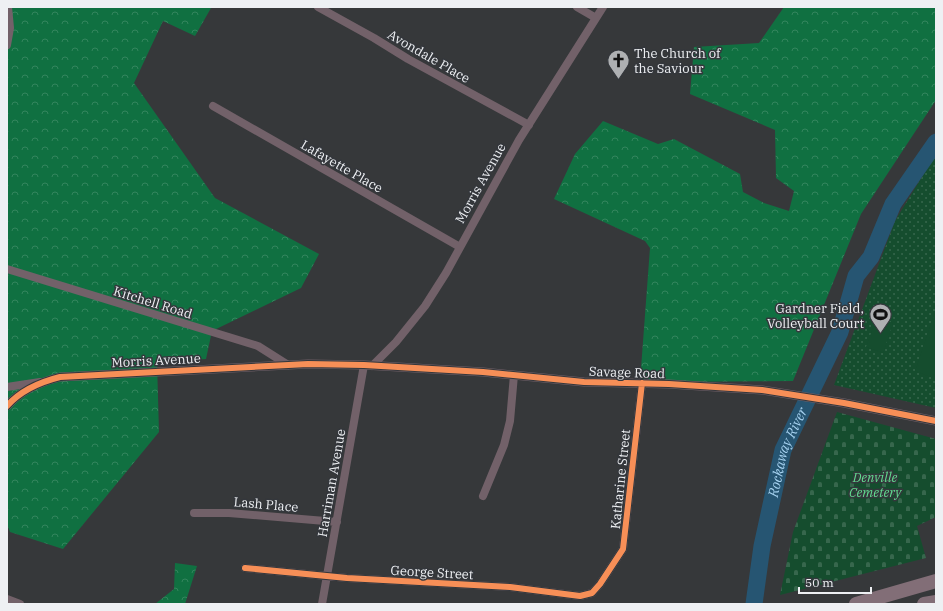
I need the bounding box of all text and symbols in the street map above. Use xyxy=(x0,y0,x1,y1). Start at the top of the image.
street label: Avondale Place xyxy=(384,26,473,87)
place label: The Church of the Saviour xyxy=(634,45,722,77)
church icon: The Church of the Saviour xyxy=(605,47,631,80)
street label: Lafayette Place xyxy=(298,136,386,197)
street label: Morris Avenue xyxy=(451,140,510,226)
street label: Kitchell Road xyxy=(111,282,194,323)
place label: Gardner Field, Volleyball Court xyxy=(767,300,864,332)
sports icon: Gardner Field, Volleyball Court xyxy=(867,302,893,335)
street label: Morris Avenue xyxy=(111,350,201,371)
street label: Savage Road xyxy=(589,363,666,382)
water label: Rockaway River xyxy=(764,404,812,500)
street label: Harriman Avenue xyxy=(314,428,349,538)
street label: Katharine Street xyxy=(607,428,634,530)
park label: Denville Cemetery xyxy=(849,469,902,501)
street label: Lash Place xyxy=(233,493,299,516)
street label: George Street xyxy=(390,562,474,583)
scale bar xyxy=(799,569,871,595)
text: 50 m xyxy=(805,575,834,590)

